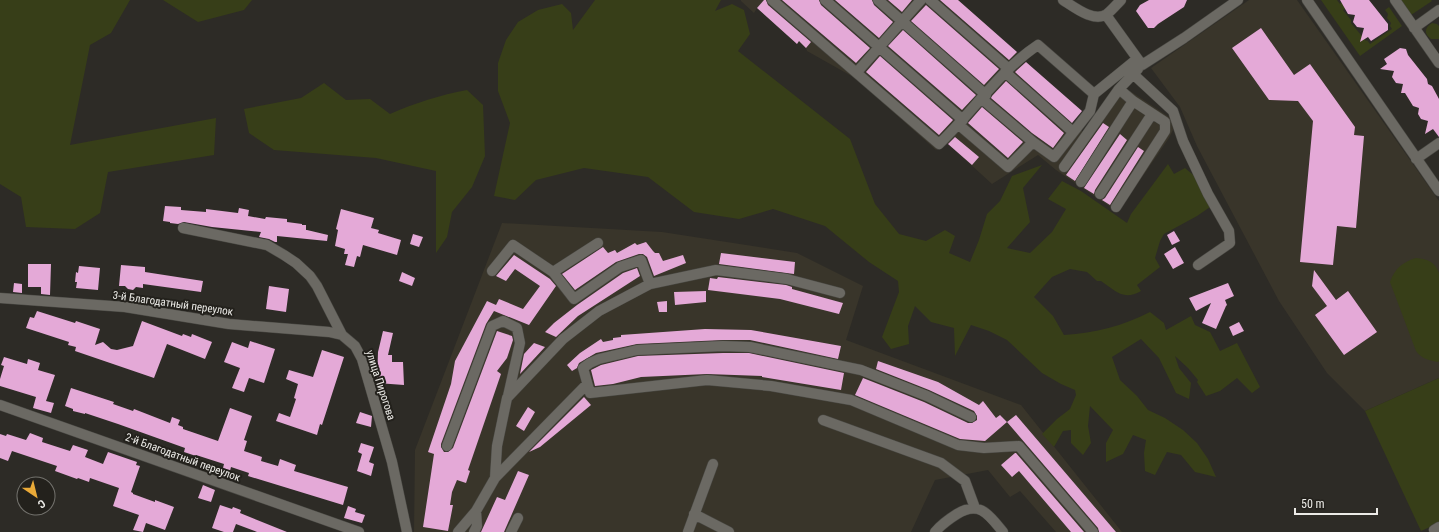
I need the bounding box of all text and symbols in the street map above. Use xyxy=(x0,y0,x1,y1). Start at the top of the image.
street label: 3-й Благодатный переулок xyxy=(112,289,235,318)
street label: улица Пирогова xyxy=(363,349,398,422)
street label: 2-й Благодатный переулок xyxy=(124,431,243,485)
north arrow xyxy=(16,476,56,516)
scale bar xyxy=(1295,490,1377,516)
text: С xyxy=(35,497,48,511)
text: 50 m xyxy=(1301,497,1325,511)

